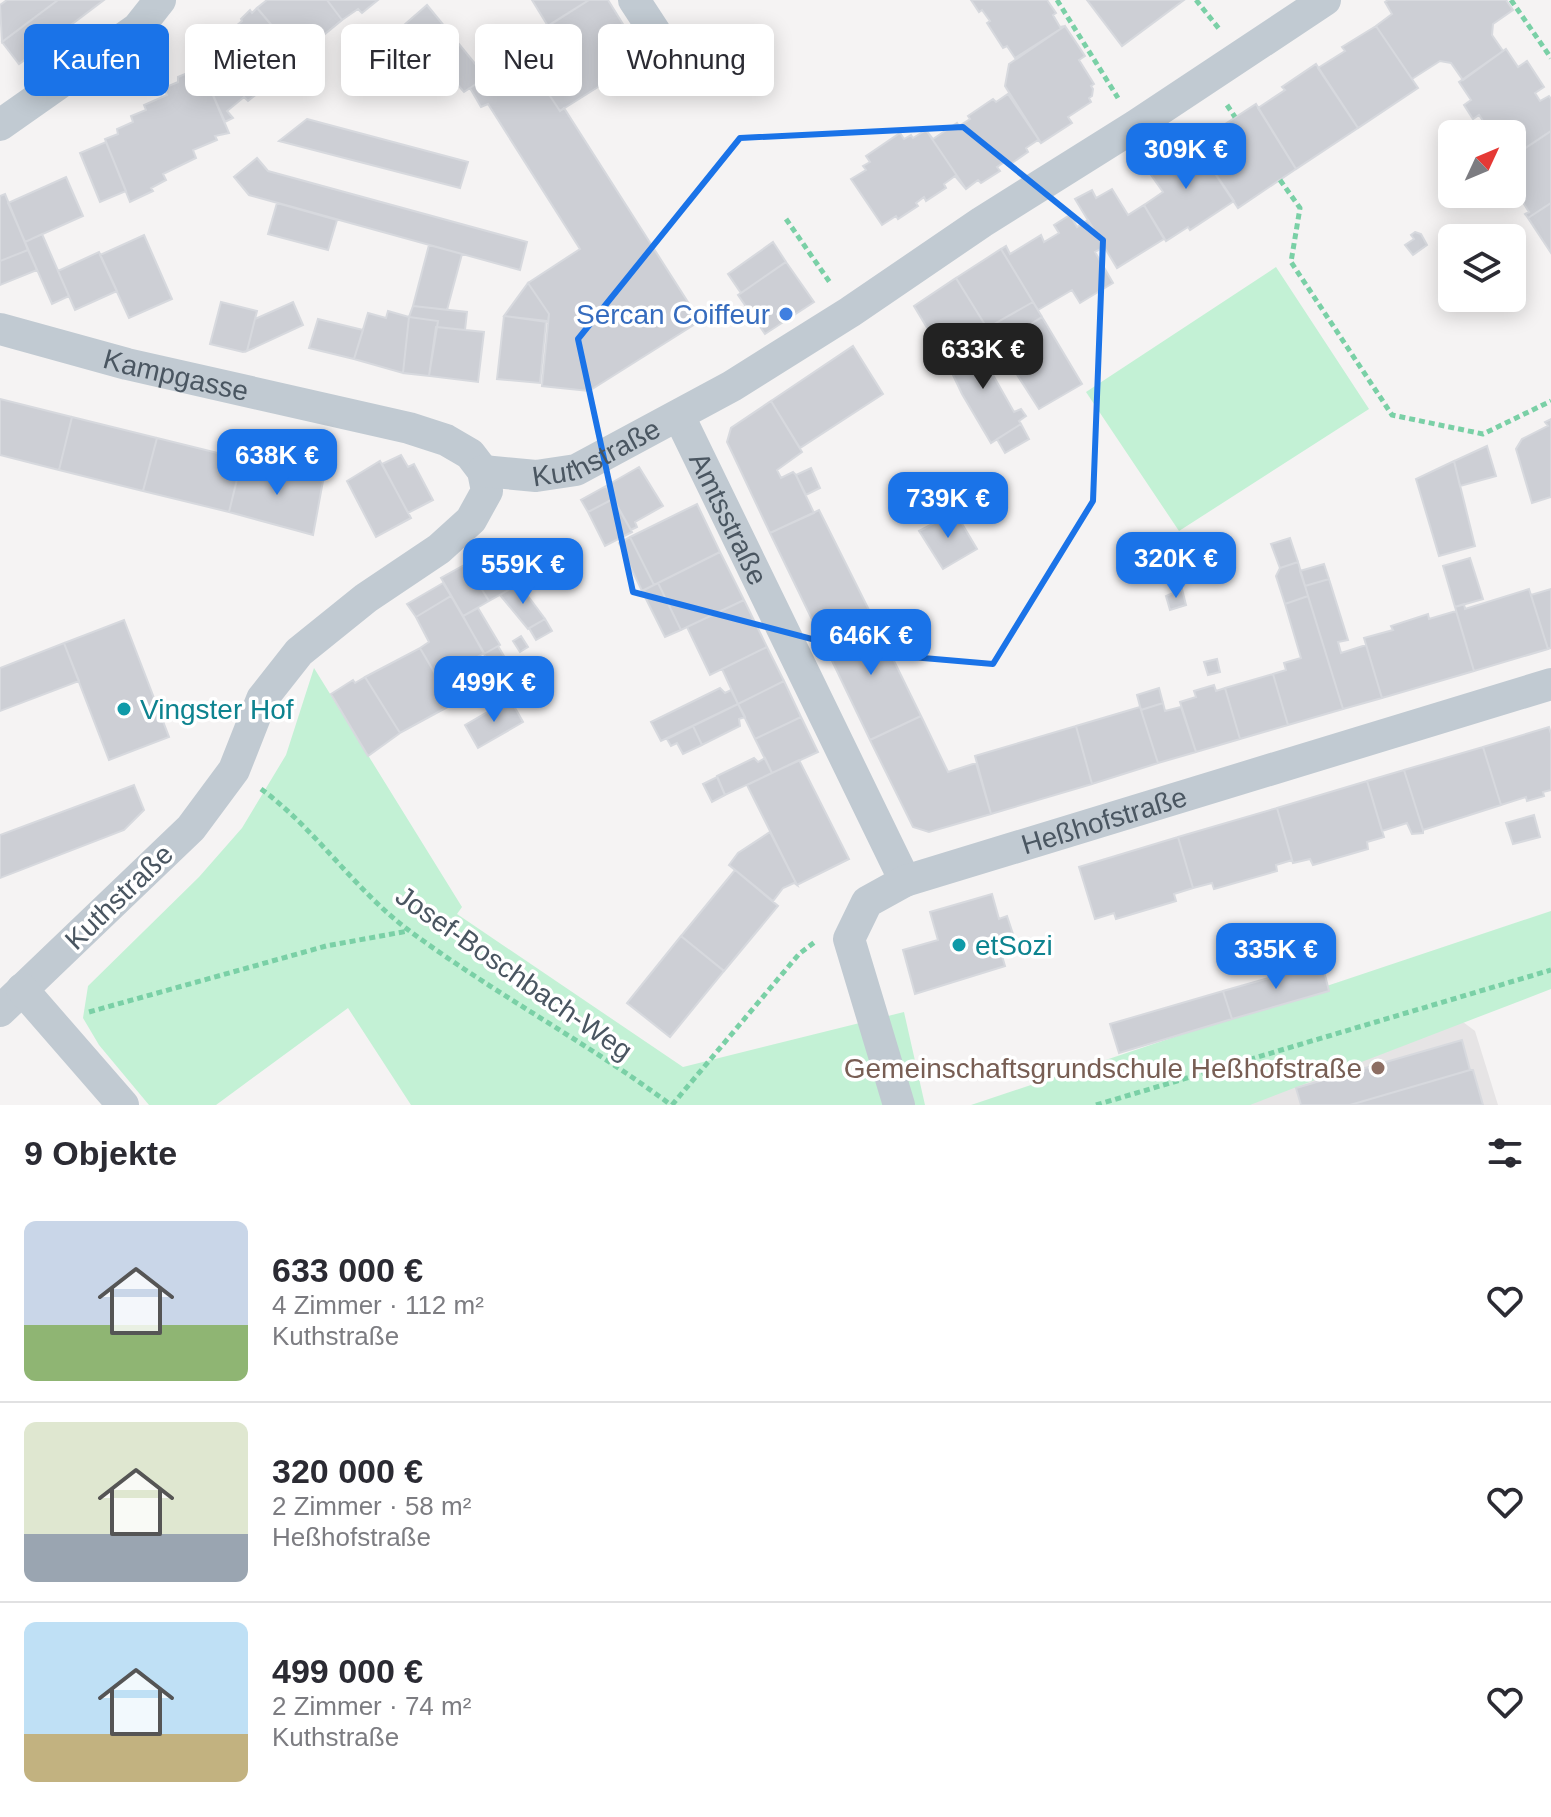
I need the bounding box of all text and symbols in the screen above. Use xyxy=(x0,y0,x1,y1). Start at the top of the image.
chip: Kaufen xyxy=(24,24,169,96)
chip: Mieten xyxy=(185,24,325,96)
chip: Filter xyxy=(341,24,459,96)
chip: Neu xyxy=(475,24,582,96)
chip: Wohnung xyxy=(598,24,774,96)
north arrow xyxy=(1438,120,1526,208)
map controls xyxy=(1438,120,1526,312)
pin: 309K € xyxy=(1121,123,1251,191)
text: 309K € xyxy=(1144,134,1228,164)
button: layers xyxy=(1438,224,1526,312)
place label: Sercan Coiffeur xyxy=(576,299,770,330)
marker: Sercan Coiffeur xyxy=(777,305,795,323)
pin: 633K € xyxy=(918,323,1048,391)
text: 633K € xyxy=(941,334,1025,364)
street label: Kampgasse xyxy=(100,343,252,407)
street label: Kuthstraße xyxy=(530,412,665,492)
pin: 638K € xyxy=(212,429,342,497)
text: 638K € xyxy=(235,440,319,470)
street label: Amtsstraße xyxy=(684,447,774,590)
pin: 739K € xyxy=(883,472,1013,540)
text: 739K € xyxy=(906,483,990,513)
pin: 320K € xyxy=(1111,532,1241,600)
pin: 559K € xyxy=(458,538,588,606)
text: 320K € xyxy=(1134,543,1218,573)
text: 559K € xyxy=(481,549,565,579)
pin: 646K € xyxy=(806,609,936,677)
text: 646K € xyxy=(829,620,913,650)
pin: 499K € xyxy=(429,656,559,724)
text: 499K € xyxy=(452,667,536,697)
place label: Vingster Hof xyxy=(140,694,294,725)
marker: Vingster Hof xyxy=(115,700,133,718)
street label: Heßhofstraße xyxy=(1018,781,1190,860)
street label: Kuthstraße xyxy=(59,838,179,956)
street label: Josef-Boschbach-Weg xyxy=(390,880,638,1066)
pin: 335K € xyxy=(1211,923,1341,991)
place label: etSozi xyxy=(975,930,1053,961)
text: 335K € xyxy=(1234,934,1318,964)
marker: etSozi xyxy=(950,936,968,954)
place label: Gemeinschaftsgrundschule Heßhofstraße xyxy=(844,1053,1362,1084)
marker: Gemeinschaftsgrundschule Heßhofstraße xyxy=(1369,1059,1387,1077)
icon: filters xyxy=(1483,1131,1527,1175)
text: 9 Objekte xyxy=(24,1134,177,1172)
text: 633 000 € xyxy=(272,1251,423,1289)
icon: home xyxy=(88,1253,184,1349)
icon: heart xyxy=(1483,1279,1527,1323)
text: 4 Zimmer · 112 m² xyxy=(272,1290,484,1320)
text: Kuthstraße xyxy=(272,1321,399,1351)
text: 320 000 € xyxy=(272,1452,423,1490)
icon: home xyxy=(88,1454,184,1550)
icon: heart xyxy=(1483,1480,1527,1524)
text: 2 Zimmer · 58 m² xyxy=(272,1491,471,1521)
text: Heßhofstraße xyxy=(272,1522,431,1552)
text: 499 000 € xyxy=(272,1652,423,1690)
icon: home xyxy=(88,1654,184,1750)
icon: heart xyxy=(1483,1680,1527,1724)
text: 2 Zimmer · 74 m² xyxy=(272,1691,471,1721)
text: Kuthstraße xyxy=(272,1722,399,1752)

